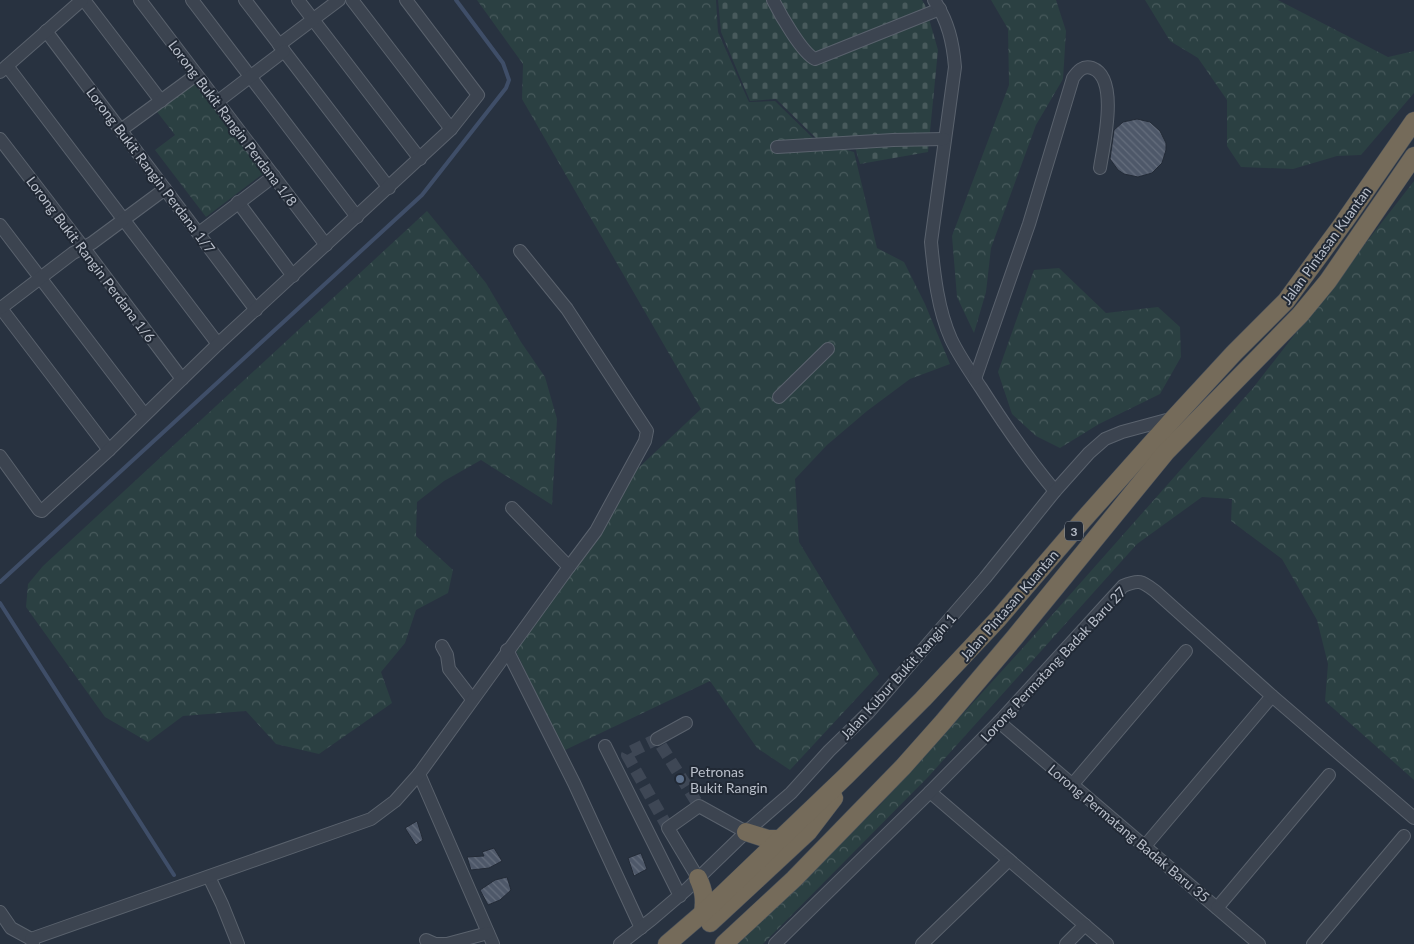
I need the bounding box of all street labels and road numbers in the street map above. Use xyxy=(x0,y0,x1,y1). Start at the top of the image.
street label: Lorong Bukit Rangin Perdana 1/8 xyxy=(165,37,301,209)
street label: Lorong Bukit Rangin Perdana 1/7 xyxy=(83,84,219,256)
street label: Lorong Bukit Rangin Perdana 1/6 xyxy=(23,173,159,345)
street label: Jalan Pintasan Kuantan xyxy=(1278,183,1374,307)
road number: 3 xyxy=(1065,522,1083,540)
street label: Jalan Pintasan Kuantan xyxy=(956,546,1062,664)
street label: Lorong Permatang Badak Baru 27 xyxy=(977,583,1129,745)
street label: Jalan Kubur Bukit Rangin 1 xyxy=(837,609,959,743)
street label: Lorong Permatang Badak Baru 35 xyxy=(1045,760,1213,906)

